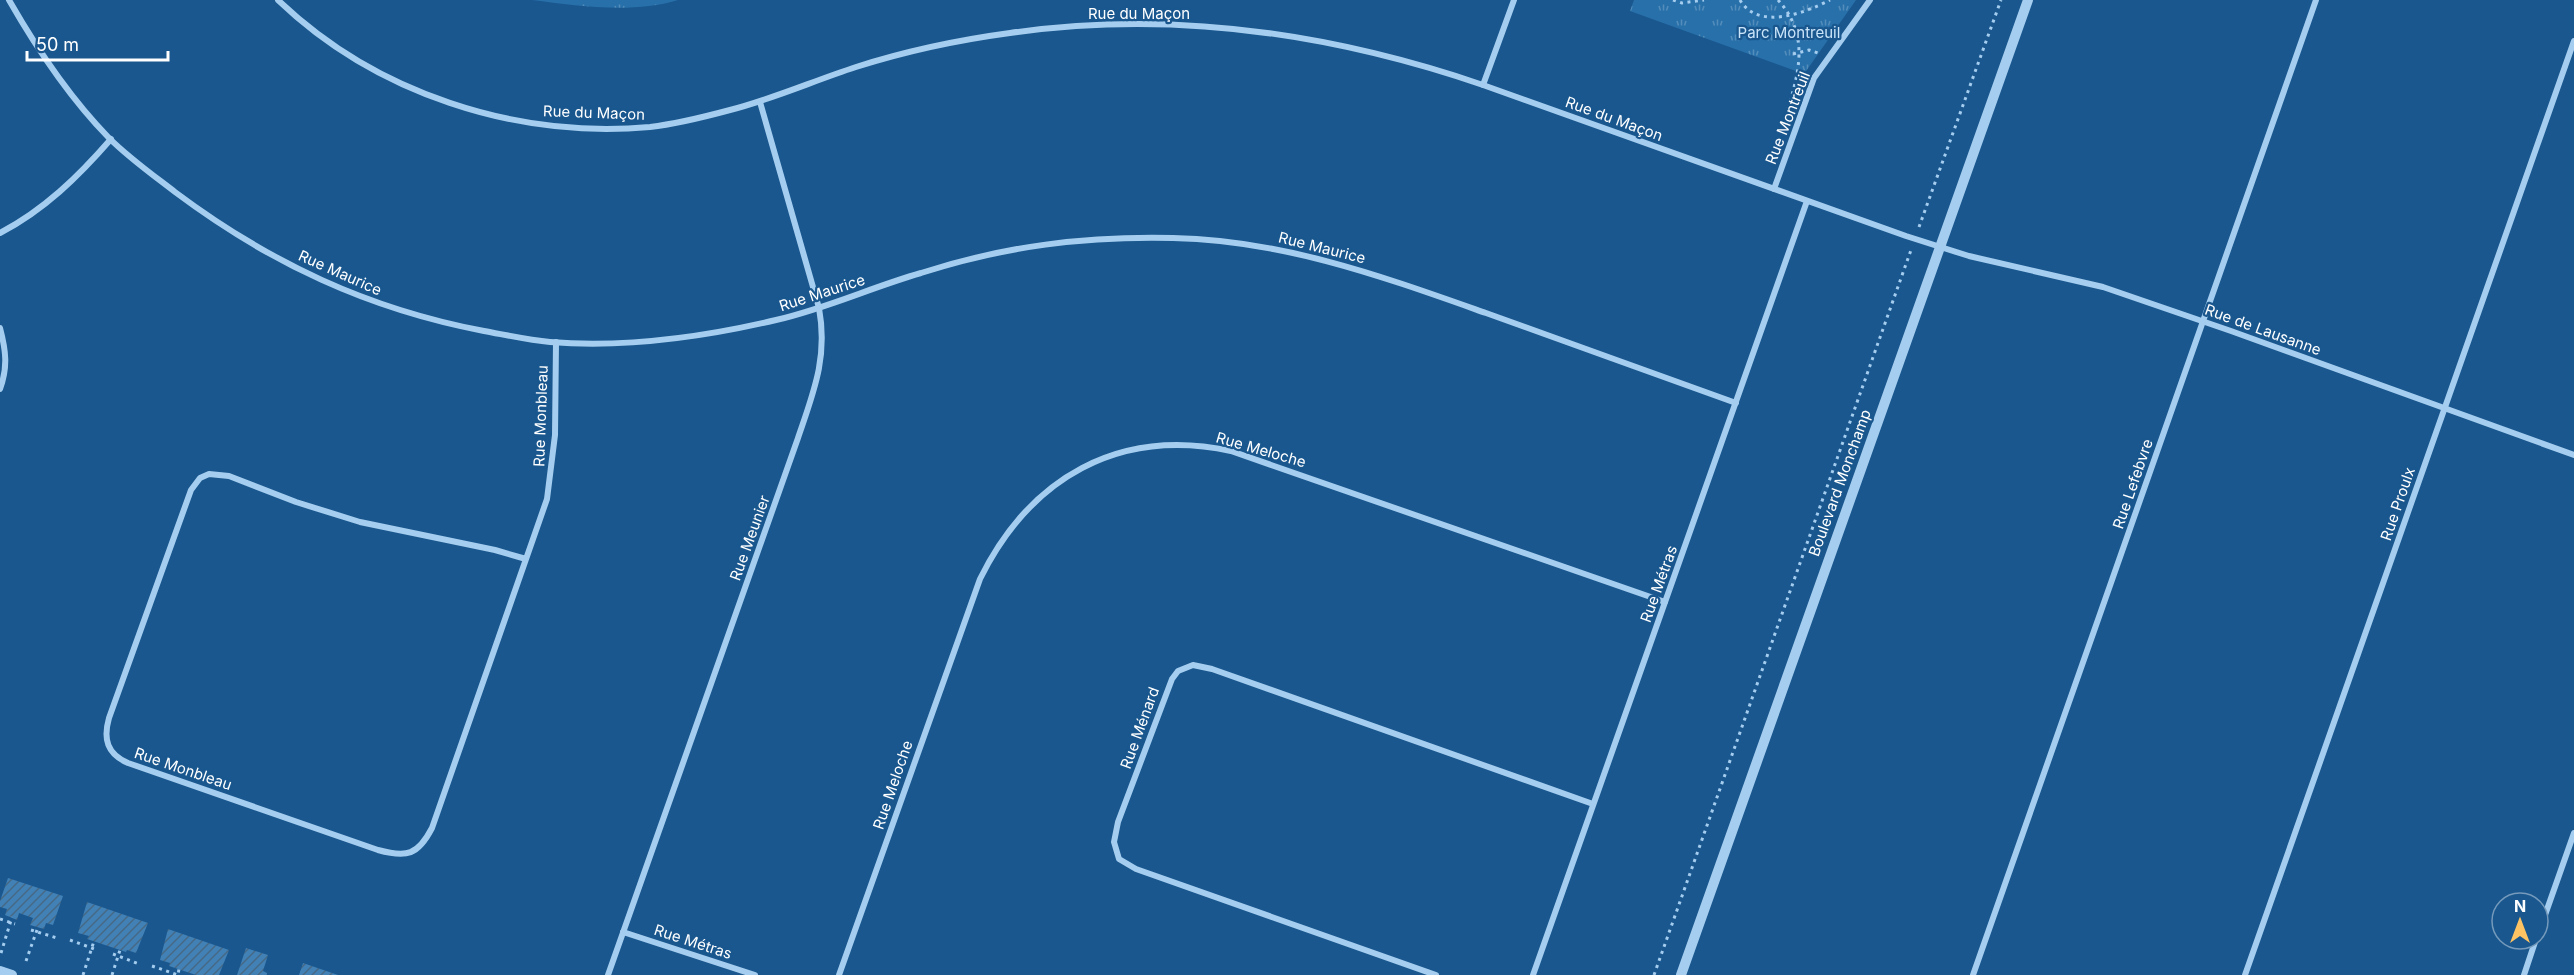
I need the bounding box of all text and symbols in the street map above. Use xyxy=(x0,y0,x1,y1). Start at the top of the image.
street label: Rue du Maçon xyxy=(1088,4,1190,23)
park label: Parc Montreuil xyxy=(1738,23,1840,42)
scale bar xyxy=(27,24,168,62)
text: 50 m xyxy=(36,34,79,55)
street label: Rue Montreuil xyxy=(1761,69,1814,167)
street label: Rue du Maçon xyxy=(1563,92,1665,145)
street label: Rue du Maçon xyxy=(543,101,645,124)
street label: Rue Maurice xyxy=(1277,228,1368,268)
street label: Rue Maurice xyxy=(296,246,385,299)
street label: Rue Maurice xyxy=(777,270,867,315)
street label: Rue de Lausanne xyxy=(2202,300,2324,359)
street label: Rue Monbleau xyxy=(529,365,552,467)
street label: Boulevard Monchamp xyxy=(1804,407,1875,559)
street label: Rue Meloche xyxy=(1214,428,1308,471)
street label: Rue Lefebvre xyxy=(2108,436,2157,531)
street label: Rue Proulx xyxy=(2376,465,2419,543)
street label: Rue Meunier xyxy=(725,492,774,583)
street label: Rue Métras xyxy=(1636,543,1681,625)
street label: Rue Ménard xyxy=(1116,684,1163,771)
street label: Rue Meloche xyxy=(868,738,917,832)
street label: Rue Monbleau xyxy=(132,743,234,794)
north arrow xyxy=(2490,891,2550,951)
text: N xyxy=(2514,896,2526,916)
street label: Rue Métras xyxy=(652,920,735,963)

